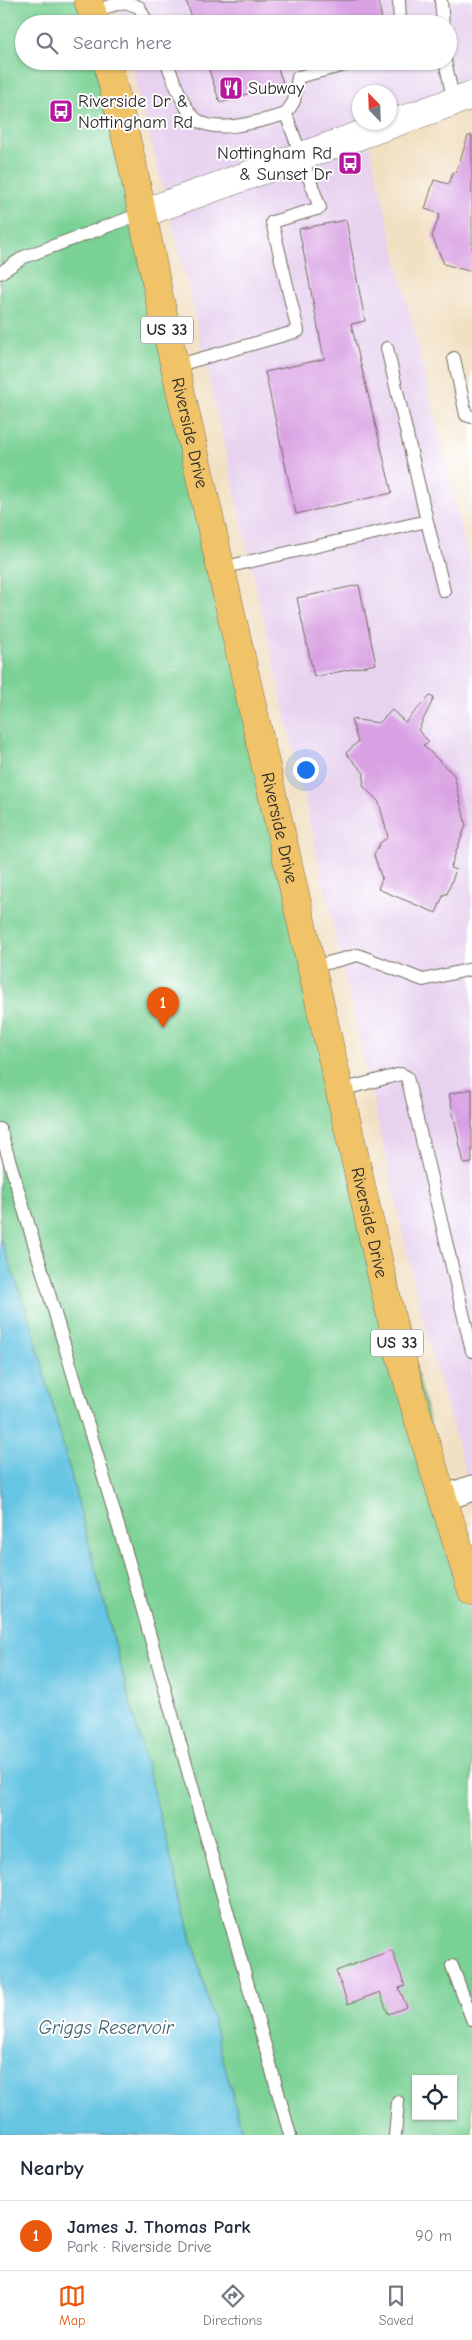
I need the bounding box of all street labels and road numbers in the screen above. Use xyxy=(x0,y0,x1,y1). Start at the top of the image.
road number: US 33 xyxy=(141,316,193,344)
street label: Riverside Drive xyxy=(167,375,213,490)
street label: Riverside Drive xyxy=(257,770,303,885)
street label: Riverside Drive xyxy=(347,1165,392,1280)
road number: US 33 xyxy=(371,1330,423,1356)

